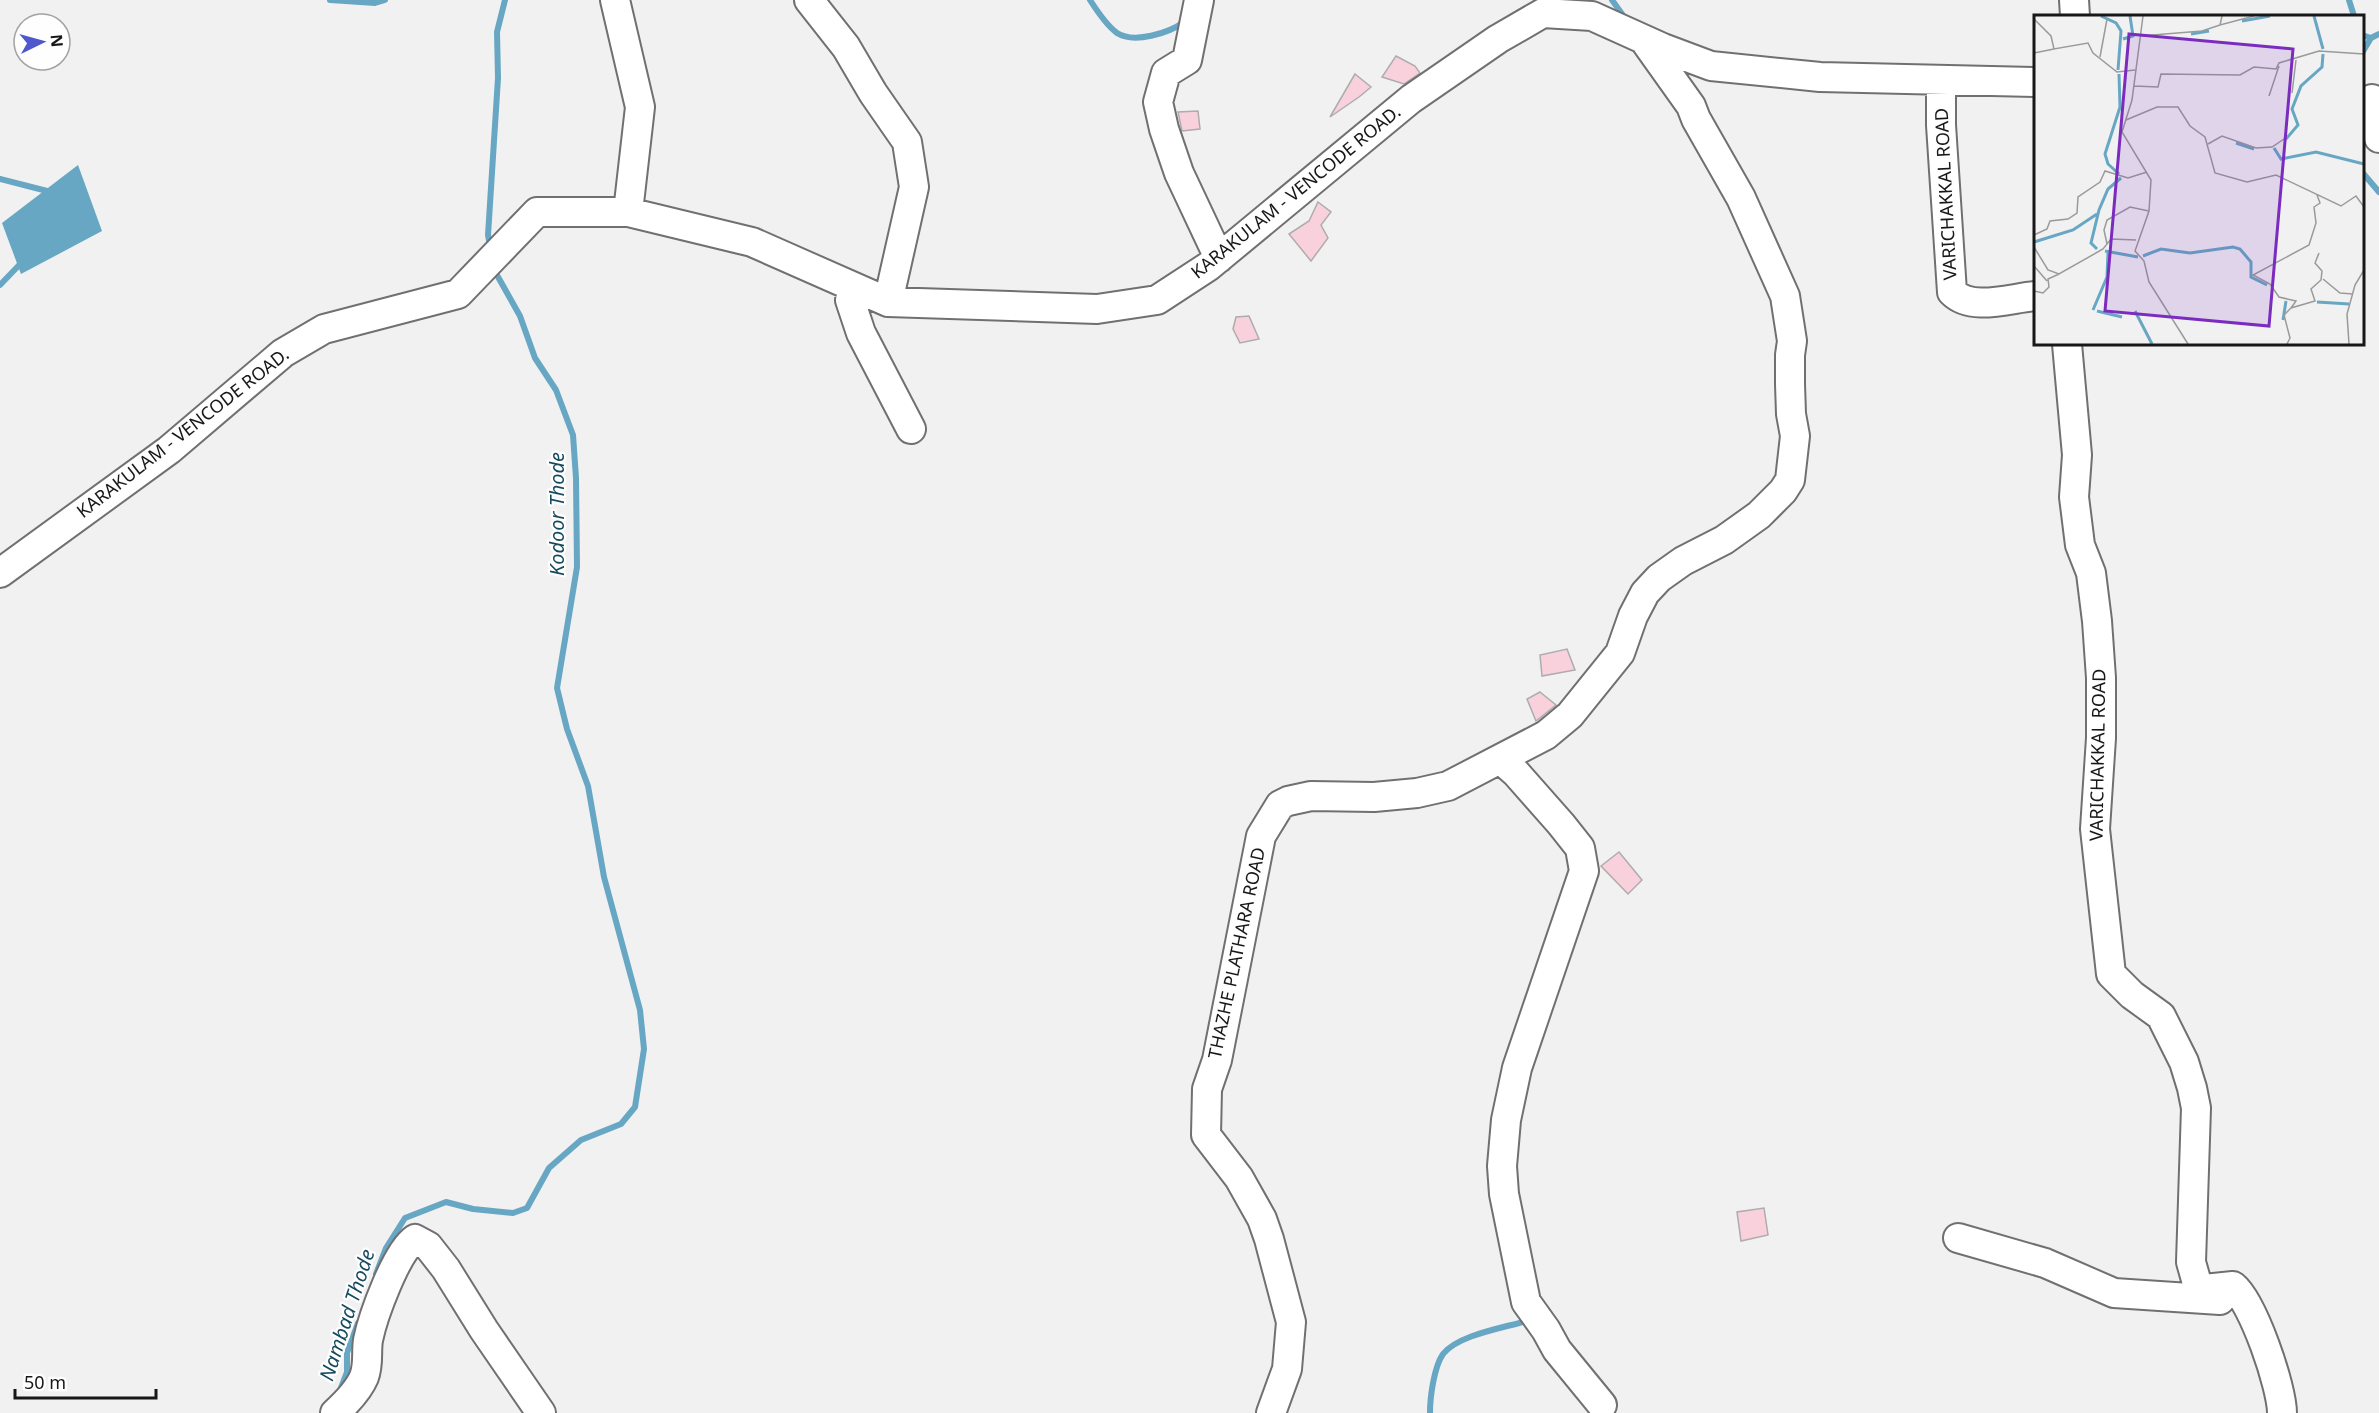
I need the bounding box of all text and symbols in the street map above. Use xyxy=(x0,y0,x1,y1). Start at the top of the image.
north arrow xyxy=(12,12,72,72)
inset map xyxy=(2034,15,2364,345)
text: N xyxy=(45,33,68,48)
street label: KARAKULAM - VENCODE ROAD. xyxy=(1186,99,1405,283)
street label: VARICHAKKAL ROAD xyxy=(1929,107,1961,281)
street label: KARAKULAM - VENCODE ROAD. xyxy=(71,342,293,523)
water label: Kodoor Thode xyxy=(543,452,570,576)
street label: VARICHAKKAL ROAD xyxy=(2083,669,2111,841)
street label: THAZHE PLATHARA ROAD xyxy=(1202,845,1270,1061)
water label: Nambad Thode xyxy=(312,1245,381,1384)
scale bar xyxy=(15,1362,156,1400)
text: 50 m xyxy=(24,1370,66,1394)

